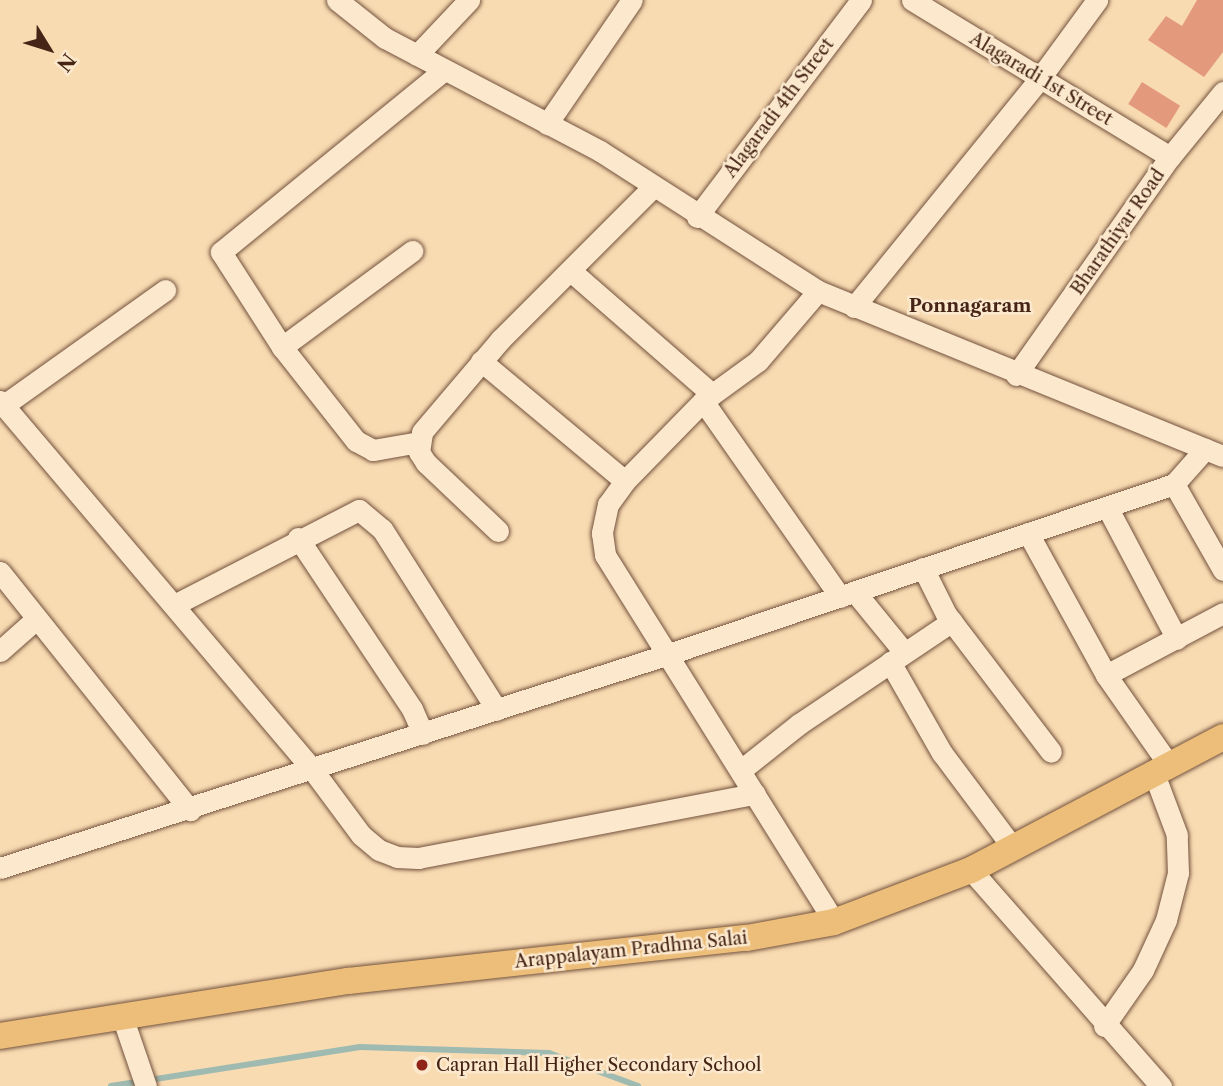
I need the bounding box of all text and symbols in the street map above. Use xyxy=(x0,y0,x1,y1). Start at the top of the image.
north arrow xyxy=(14,14,84,84)
street label: Alagaradi 1st Street xyxy=(966,28,1116,130)
street label: Alagaradi 4th Street xyxy=(719,34,839,182)
text: N xyxy=(52,49,80,76)
street label: Bharathiyar Road xyxy=(1066,165,1170,299)
district label: Ponnagaram xyxy=(909,295,1031,317)
street label: Arappalayam Pradhna Salai xyxy=(513,927,749,973)
place label: Capran Hall Higher Secondary School xyxy=(436,1054,762,1076)
marker: Capran Hall Higher Secondary School xyxy=(414,1057,430,1073)

